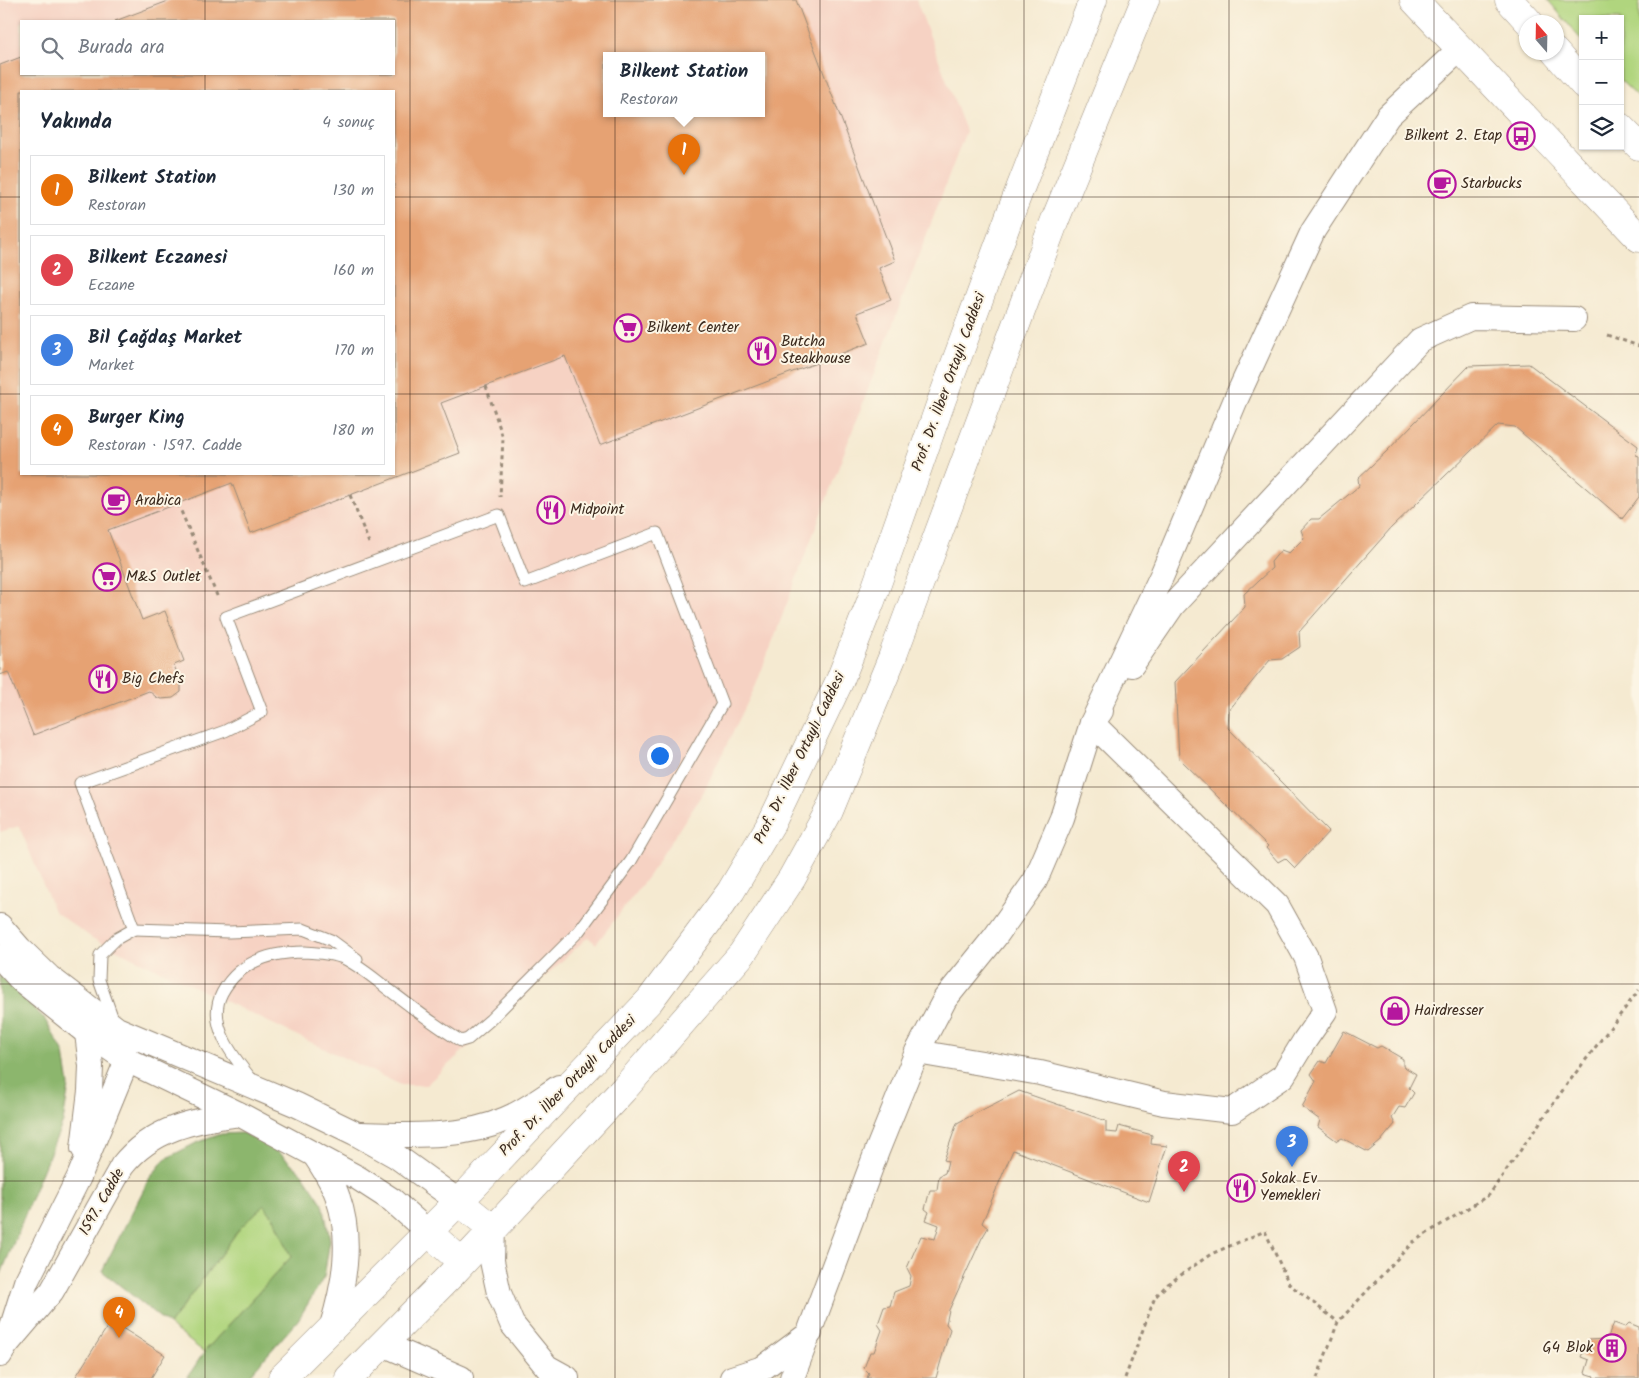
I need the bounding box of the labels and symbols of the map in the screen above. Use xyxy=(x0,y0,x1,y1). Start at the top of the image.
north arrow xyxy=(1519,15,1564,60)
bus stop icon: Bilkent 2. Etap xyxy=(1506,121,1536,151)
place label: Bilkent 2. Etap xyxy=(1405,124,1502,148)
pin: 1 xyxy=(668,134,700,175)
cafe icon: Starbucks xyxy=(1427,169,1457,199)
place label: Starbucks xyxy=(1461,172,1523,196)
street label: Prof. Dr. İlber Ortaylı Caddesi xyxy=(905,288,993,475)
supermarket icon: Bilkent Center xyxy=(613,313,643,343)
place label: Bilkent Center xyxy=(647,316,740,340)
place label: Butcha Steakhouse xyxy=(781,330,851,371)
restaurant icon: Butcha Steakhouse xyxy=(747,336,777,366)
cafe icon: Arabica xyxy=(101,486,131,516)
place label: Arabica xyxy=(135,489,181,513)
restaurant icon: Midpoint xyxy=(536,495,566,525)
place label: Midpoint xyxy=(570,498,624,522)
supermarket icon: M&S Outlet xyxy=(92,562,122,592)
place label: M&S Outlet xyxy=(126,565,201,589)
restaurant icon: Big Chefs xyxy=(88,664,118,694)
place label: Big Chefs xyxy=(122,667,185,691)
street label: Prof. Dr. İlber Ortaylı Caddesi xyxy=(748,667,853,848)
your location xyxy=(647,743,673,769)
shop icon: Hairdresser xyxy=(1380,996,1410,1026)
place label: Hairdresser xyxy=(1414,999,1484,1023)
street label: Prof. Dr. İlber Ortaylı Caddesi xyxy=(494,1009,643,1162)
pin: 3 xyxy=(1276,1126,1308,1167)
pin: 2 xyxy=(1168,1151,1200,1192)
street label: 1597. Cadde xyxy=(73,1164,131,1240)
place label: Sokak Ev Yemekleri xyxy=(1260,1167,1321,1208)
restaurant icon: Sokak Ev Yemekleri xyxy=(1226,1173,1256,1203)
pin: 4 xyxy=(103,1297,135,1338)
building icon: G4 Blok xyxy=(1597,1333,1627,1363)
place label: G4 Blok xyxy=(1542,1336,1594,1360)

